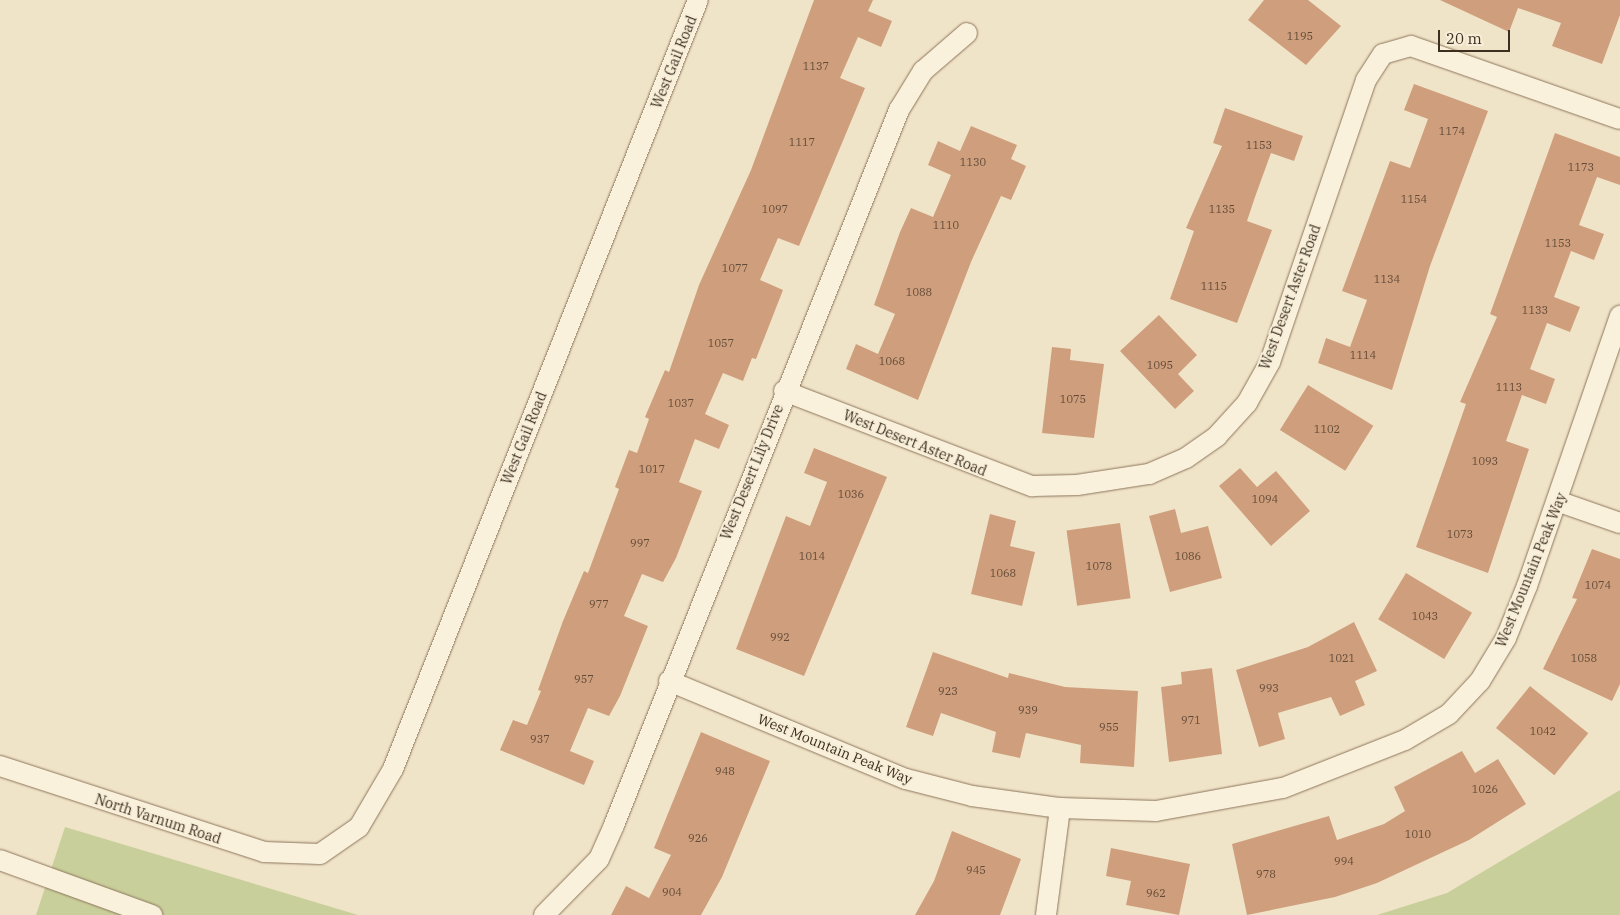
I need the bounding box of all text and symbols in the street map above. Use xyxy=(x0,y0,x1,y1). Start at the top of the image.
street label: West Gail Road xyxy=(648,13,700,111)
scale bar xyxy=(1440,20,1512,52)
house number: 1195 xyxy=(1287,29,1313,43)
text: 20 m xyxy=(1446,29,1482,48)
house number: 1137 xyxy=(803,59,829,73)
house number: 1174 xyxy=(1439,124,1465,138)
house number: 1117 xyxy=(789,135,815,149)
house number: 1153 xyxy=(1246,138,1272,152)
house number: 1130 xyxy=(960,155,986,169)
house number: 1173 xyxy=(1568,160,1594,174)
house number: 1154 xyxy=(1401,192,1427,206)
house number: 1097 xyxy=(762,202,788,216)
house number: 1135 xyxy=(1209,202,1235,216)
house number: 1110 xyxy=(933,218,959,232)
street label: West Desert Aster Road xyxy=(1256,222,1324,372)
house number: 1153 xyxy=(1545,236,1571,250)
house number: 1077 xyxy=(722,261,748,275)
house number: 1134 xyxy=(1374,272,1400,286)
house number: 1115 xyxy=(1201,279,1227,293)
house number: 1088 xyxy=(906,285,932,299)
house number: 1133 xyxy=(1522,303,1548,317)
house number: 1057 xyxy=(708,336,734,350)
house number: 1114 xyxy=(1350,348,1376,362)
house number: 1068 xyxy=(879,354,905,368)
house number: 1095 xyxy=(1147,358,1173,372)
house number: 1113 xyxy=(1496,380,1522,394)
street label: West Gail Road xyxy=(498,389,550,487)
house number: 1075 xyxy=(1060,392,1086,406)
house number: 1037 xyxy=(668,396,694,410)
street label: West Desert Lily Drive xyxy=(717,402,787,542)
street label: West Desert Aster Road xyxy=(841,407,989,479)
house number: 1102 xyxy=(1314,422,1340,436)
house number: 1093 xyxy=(1472,454,1498,468)
house number: 1017 xyxy=(639,462,665,476)
house number: 1036 xyxy=(838,487,864,501)
street label: West Mountain Peak Way xyxy=(1492,490,1570,650)
house number: 1094 xyxy=(1252,492,1278,506)
house number: 1073 xyxy=(1447,527,1473,541)
house number: 997 xyxy=(630,536,650,550)
house number: 1014 xyxy=(799,549,825,563)
house number: 1086 xyxy=(1175,549,1201,563)
house number: 1078 xyxy=(1086,559,1112,573)
house number: 1068 xyxy=(990,566,1016,580)
house number: 1074 xyxy=(1585,578,1611,592)
house number: 977 xyxy=(589,597,609,611)
house number: 1043 xyxy=(1412,609,1438,623)
house number: 992 xyxy=(770,630,790,644)
house number: 1021 xyxy=(1329,651,1355,665)
house number: 1058 xyxy=(1571,651,1597,665)
house number: 957 xyxy=(574,672,594,686)
house number: 993 xyxy=(1259,681,1279,695)
house number: 923 xyxy=(938,684,958,698)
house number: 939 xyxy=(1018,703,1038,717)
street label: West Mountain Peak Way xyxy=(755,710,915,788)
house number: 971 xyxy=(1181,713,1201,727)
house number: 955 xyxy=(1099,720,1119,734)
house number: 1042 xyxy=(1530,724,1556,738)
house number: 937 xyxy=(530,732,550,746)
house number: 948 xyxy=(715,764,735,778)
house number: 1026 xyxy=(1472,782,1498,796)
street label: North Varnum Road xyxy=(93,791,223,847)
house number: 1010 xyxy=(1405,827,1431,841)
house number: 926 xyxy=(688,831,708,845)
house number: 994 xyxy=(1334,854,1354,868)
house number: 945 xyxy=(966,863,986,877)
house number: 978 xyxy=(1256,867,1276,881)
house number: 904 xyxy=(662,885,682,899)
house number: 962 xyxy=(1146,886,1166,900)

